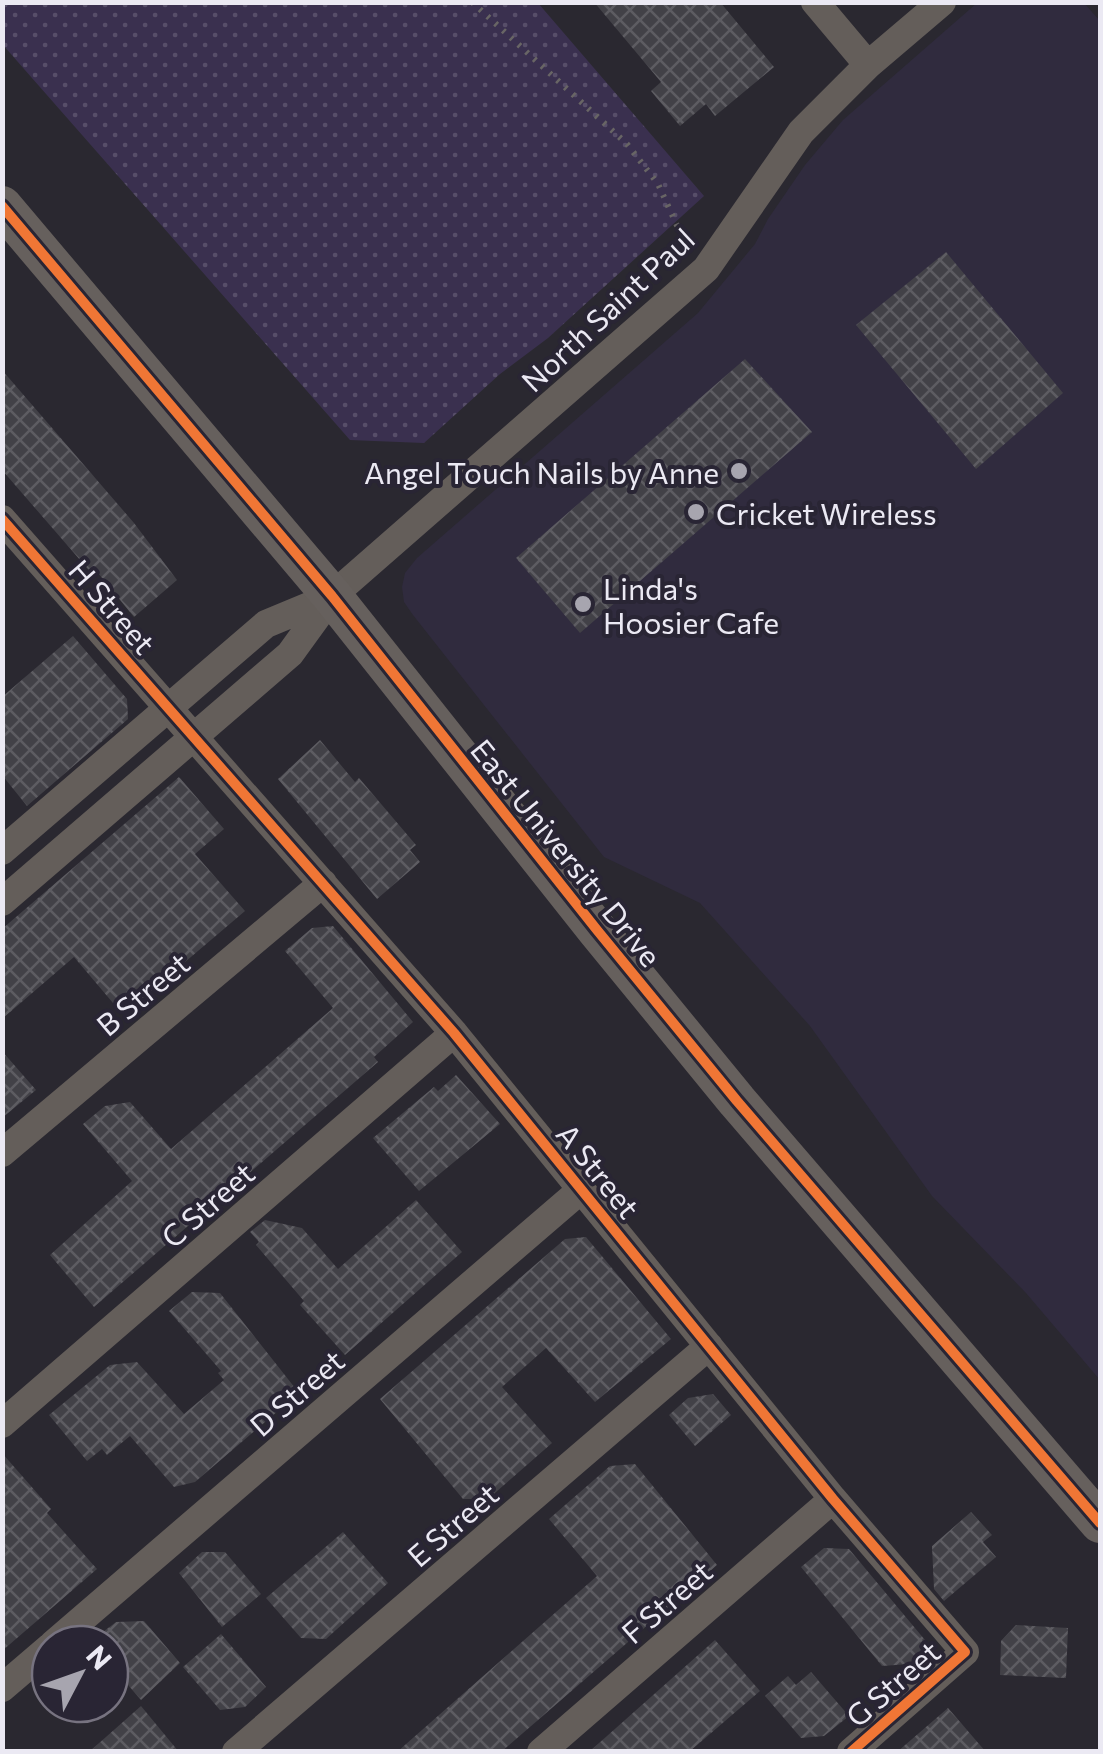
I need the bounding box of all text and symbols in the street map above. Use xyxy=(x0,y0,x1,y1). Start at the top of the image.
street label: North Saint Paul xyxy=(513,219,701,399)
place label: Angel Touch Nails by Anne xyxy=(364,453,719,490)
marker: Angel Touch Nails by Anne xyxy=(728,460,750,482)
place label: Cricket Wireless xyxy=(716,494,937,531)
marker: Cricket Wireless xyxy=(685,501,707,523)
street label: H Street xyxy=(62,551,164,661)
place label: Linda's Hoosier Cafe xyxy=(603,569,779,640)
marker: Linda's Hoosier Cafe xyxy=(572,593,594,615)
street label: East University Drive xyxy=(464,731,670,973)
street label: B Street xyxy=(88,944,196,1042)
street label: A Street xyxy=(550,1115,648,1225)
street label: C Street xyxy=(153,1154,261,1254)
street label: D Street xyxy=(241,1341,351,1443)
street label: E Street xyxy=(399,1474,505,1574)
street label: F Street xyxy=(613,1552,719,1650)
north arrow xyxy=(30,1624,130,1724)
street label: G Street xyxy=(837,1632,947,1734)
text: N xyxy=(80,1638,119,1676)

